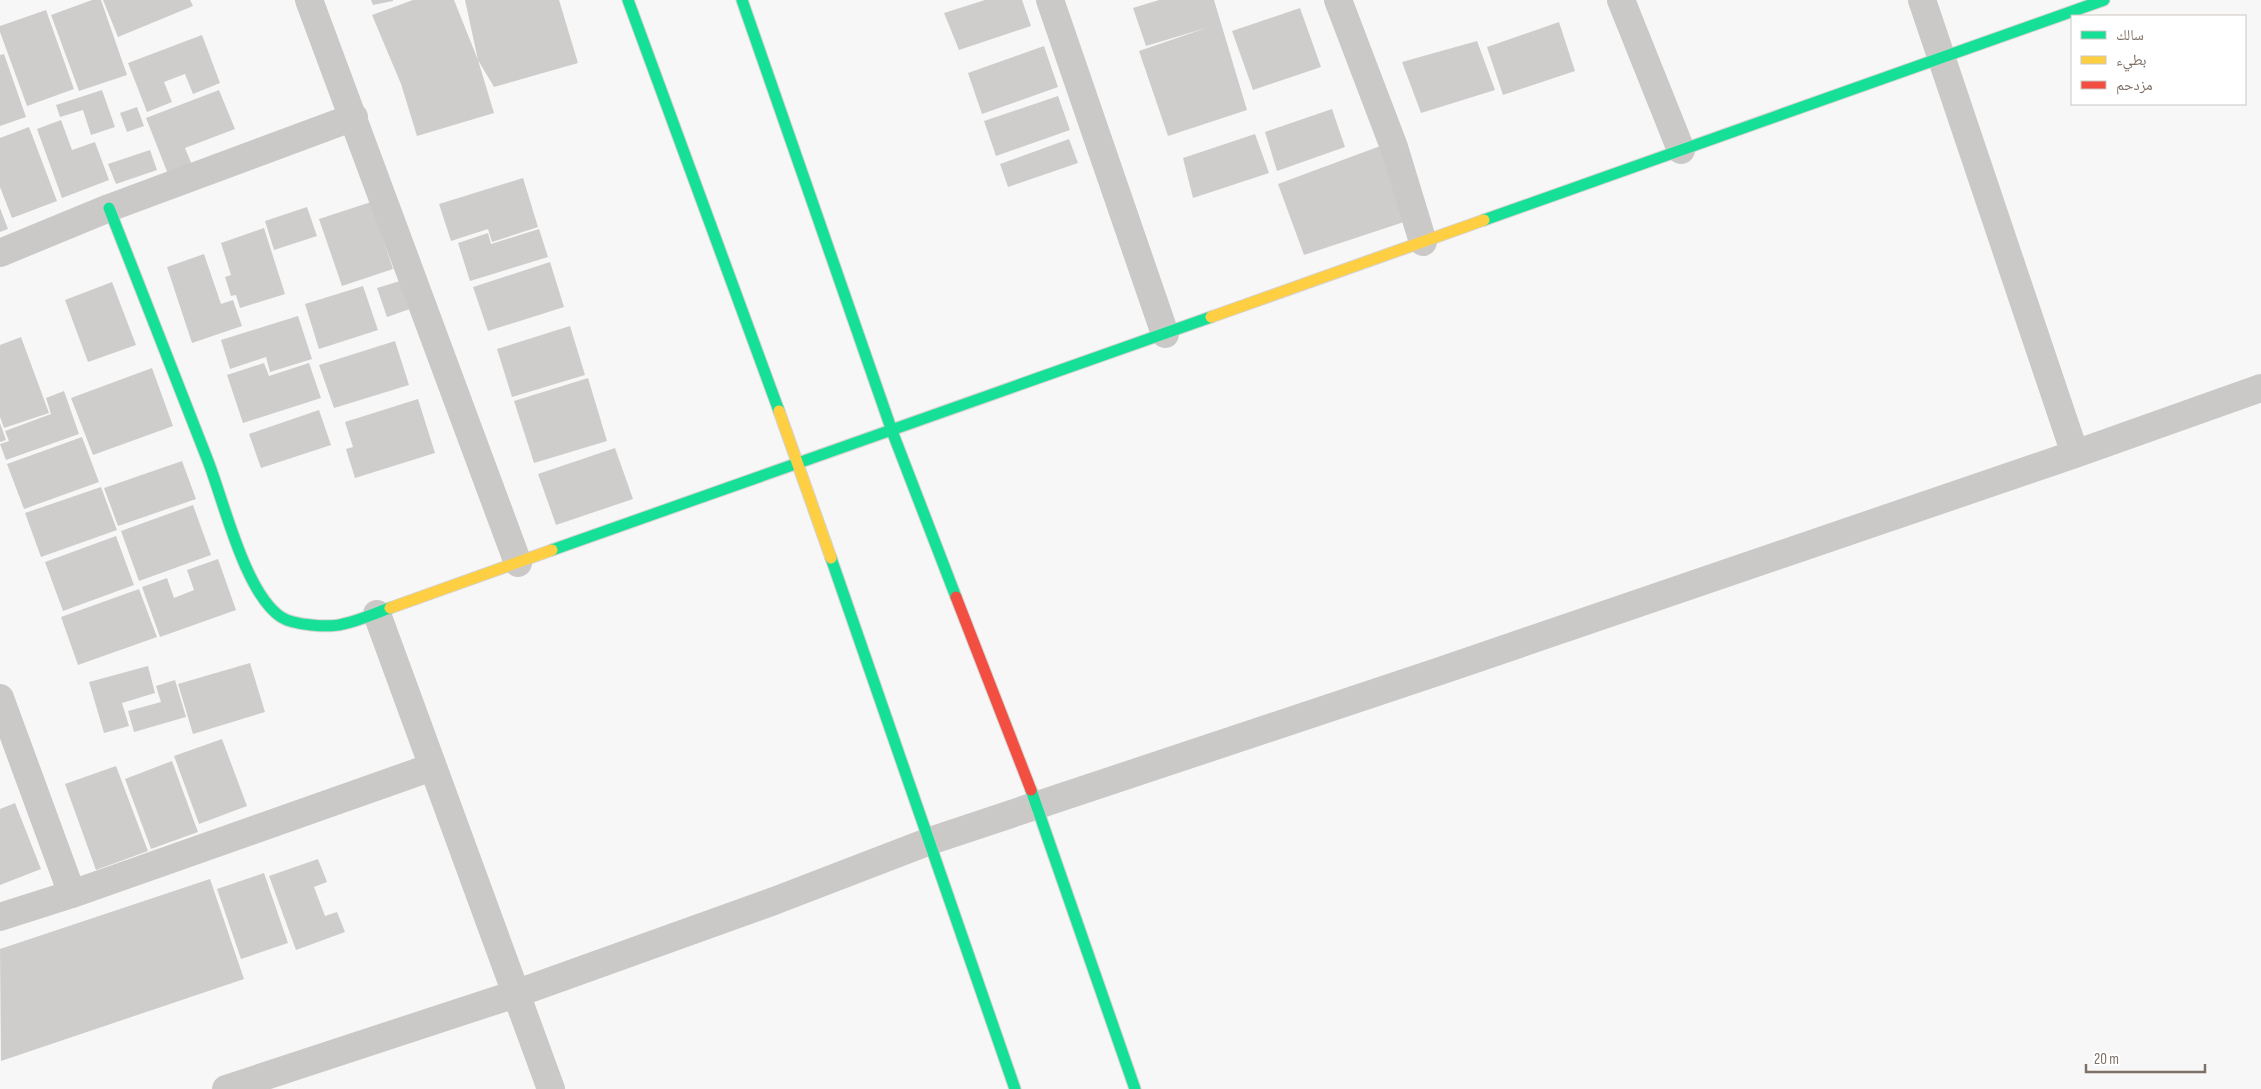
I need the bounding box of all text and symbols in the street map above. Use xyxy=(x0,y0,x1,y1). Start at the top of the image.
legend xyxy=(2071,15,2246,105)
text: سالك xyxy=(2116,26,2144,45)
text: بطيء xyxy=(2116,51,2146,72)
text: مزدحم xyxy=(2116,76,2153,95)
scale bar xyxy=(2086,1042,2205,1074)
text: 20 m xyxy=(2094,1050,2119,1069)

